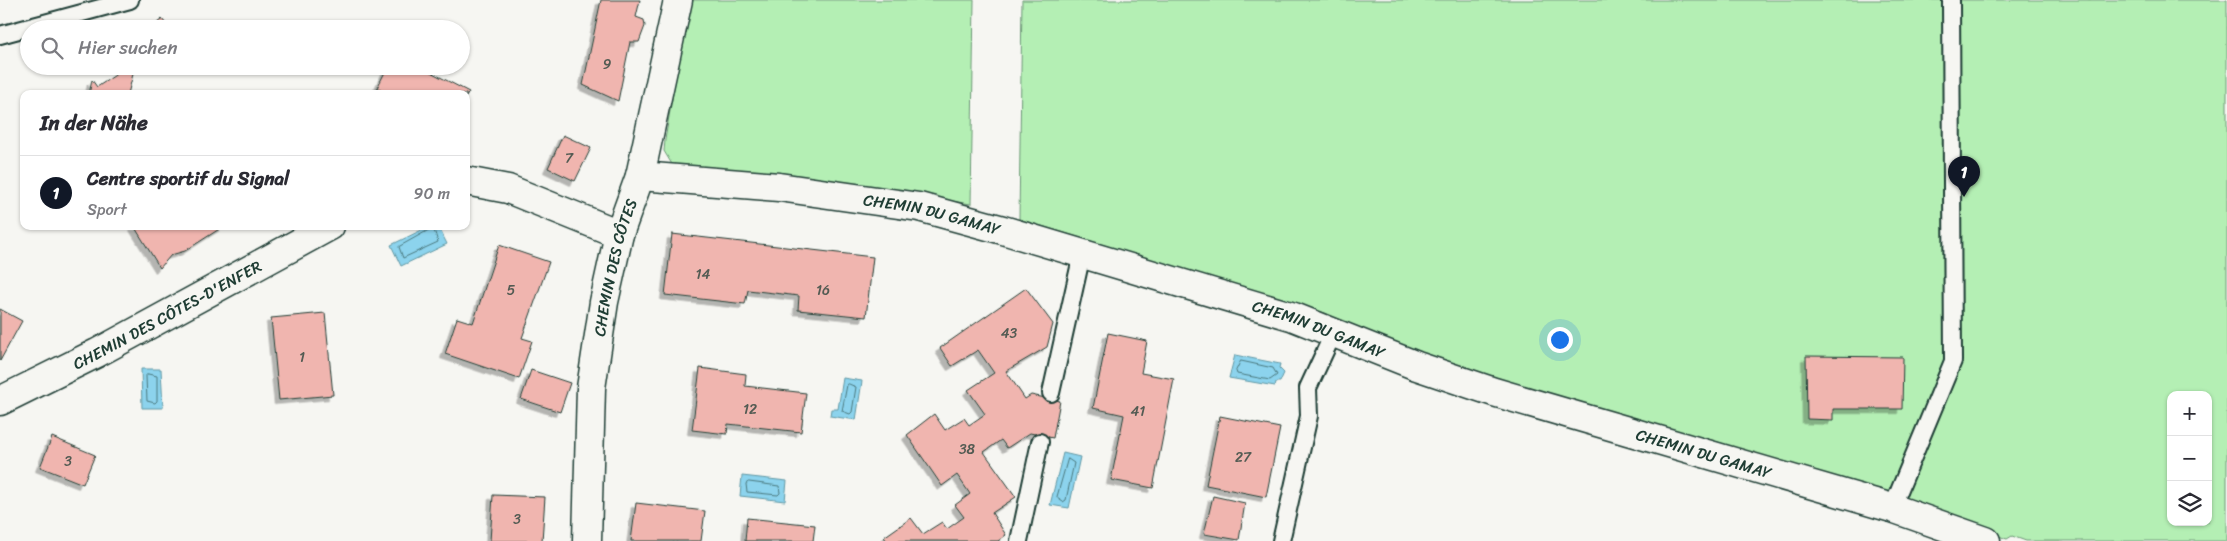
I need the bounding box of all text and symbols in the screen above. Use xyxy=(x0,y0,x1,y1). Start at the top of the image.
search box xyxy=(20,20,470,75)
text: Hier suchen xyxy=(78,31,178,64)
icon: search xyxy=(38,34,66,62)
house number: 9 xyxy=(603,52,612,77)
text: In der Nähe xyxy=(40,104,148,142)
house number: 7 xyxy=(565,146,574,171)
pin: 1 xyxy=(1948,156,1980,197)
text: Centre sportif du Signal xyxy=(87,162,289,195)
text: 1 xyxy=(53,179,59,208)
text: 90 m xyxy=(414,179,450,208)
street label: CHEMIN DU GAMAY xyxy=(862,185,1005,244)
street label: CHEMIN DES CÔTES xyxy=(585,194,646,338)
text: Sport xyxy=(87,195,127,224)
street label: CHEMIN DES CÔTES-D'ENFER xyxy=(68,252,267,378)
house number: 14 xyxy=(696,262,711,287)
house number: 5 xyxy=(507,278,516,303)
house number: 16 xyxy=(816,278,830,303)
street label: CHEMIN DU GAMAY xyxy=(1249,291,1391,367)
house number: 43 xyxy=(1001,321,1018,346)
your location xyxy=(1547,327,1573,353)
house number: 1 xyxy=(299,345,305,370)
map controls xyxy=(2167,391,2212,526)
button: + xyxy=(2167,391,2212,436)
house number: 12 xyxy=(743,397,757,422)
house number: 41 xyxy=(1131,399,1145,424)
street label: CHEMIN DU GAMAY xyxy=(1632,420,1776,487)
button: − xyxy=(2167,436,2212,481)
house number: 38 xyxy=(959,437,976,462)
house number: 27 xyxy=(1235,445,1252,470)
house number: 3 xyxy=(64,449,72,474)
button: layers xyxy=(2167,481,2212,526)
house number: 3 xyxy=(513,507,521,532)

